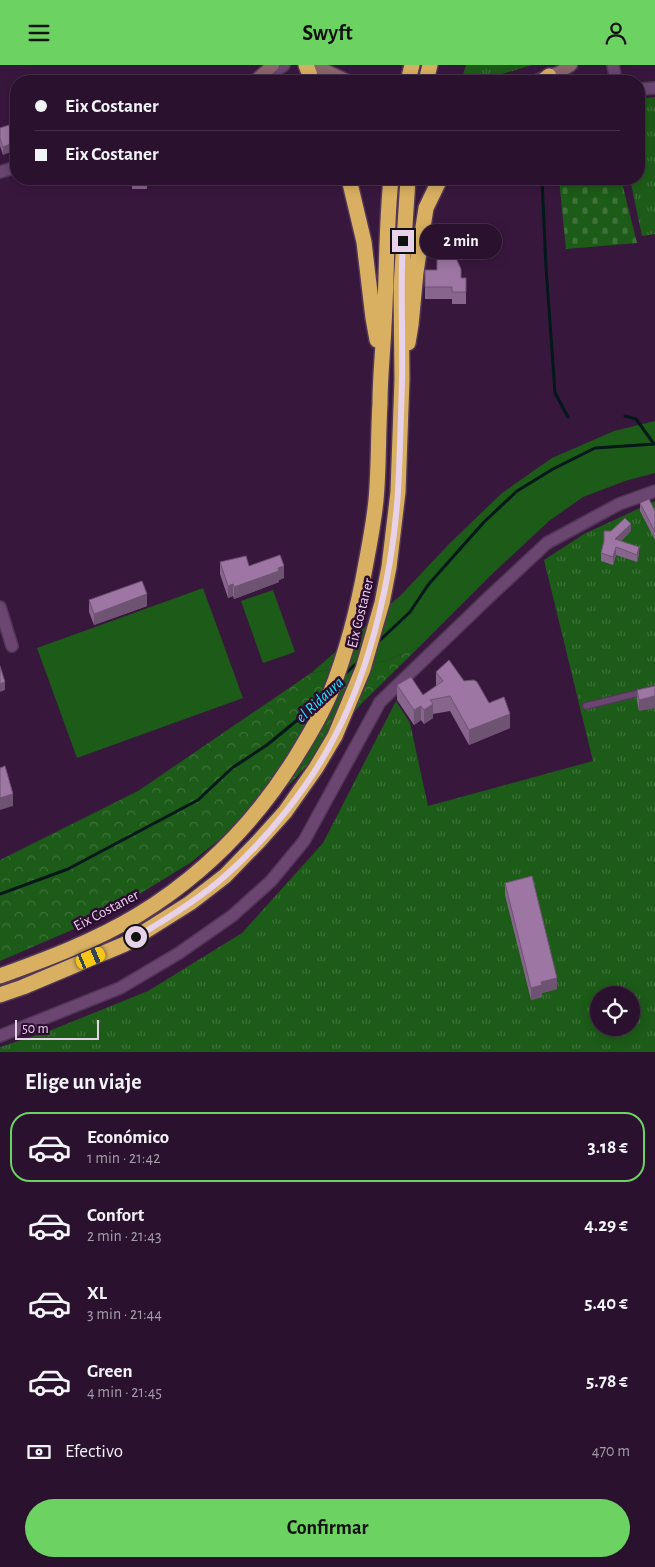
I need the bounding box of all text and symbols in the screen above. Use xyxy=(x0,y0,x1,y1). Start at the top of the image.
icon: menu xyxy=(25,19,53,47)
icon: person xyxy=(602,19,630,47)
text: Swyft xyxy=(302,22,353,44)
text: Eix Costaner xyxy=(65,97,159,116)
text: Eix Costaner xyxy=(65,145,159,164)
callout: 2 min xyxy=(420,223,503,259)
route end xyxy=(392,230,414,252)
text: 2 min xyxy=(443,233,479,249)
street label: Eix Costaner xyxy=(345,577,376,650)
water label: el Ridaura xyxy=(293,674,346,725)
street label: Eix Costaner xyxy=(71,887,141,934)
route start xyxy=(125,926,147,948)
car xyxy=(74,945,107,971)
map controls xyxy=(590,986,640,1036)
button: locate xyxy=(590,986,640,1036)
scale bar xyxy=(15,1017,99,1040)
text: 50 m xyxy=(22,1022,49,1036)
text: Elige un viaje xyxy=(25,1071,142,1093)
icon: car xyxy=(27,1125,72,1170)
text: Económico xyxy=(87,1128,169,1147)
text: 3.18 € xyxy=(588,1138,628,1157)
text: 1 min · 21:42 xyxy=(87,1150,160,1166)
icon: car xyxy=(27,1203,72,1248)
text: Confort xyxy=(87,1206,144,1225)
text: 4.29 € xyxy=(584,1216,628,1235)
text: 2 min · 21:43 xyxy=(87,1228,162,1244)
icon: car xyxy=(27,1281,72,1326)
text: XL xyxy=(87,1284,107,1303)
text: 5.40 € xyxy=(584,1294,628,1313)
text: 3 min · 21:44 xyxy=(87,1306,162,1322)
icon: car xyxy=(27,1359,72,1404)
text: Green xyxy=(87,1362,133,1381)
text: 5.78 € xyxy=(586,1372,628,1391)
text: 4 min · 21:45 xyxy=(87,1384,162,1400)
icon: cash xyxy=(25,1438,53,1466)
text: Efectivo xyxy=(65,1442,123,1461)
text: 470 m xyxy=(592,1443,630,1459)
button: Confirmar xyxy=(25,1499,630,1557)

